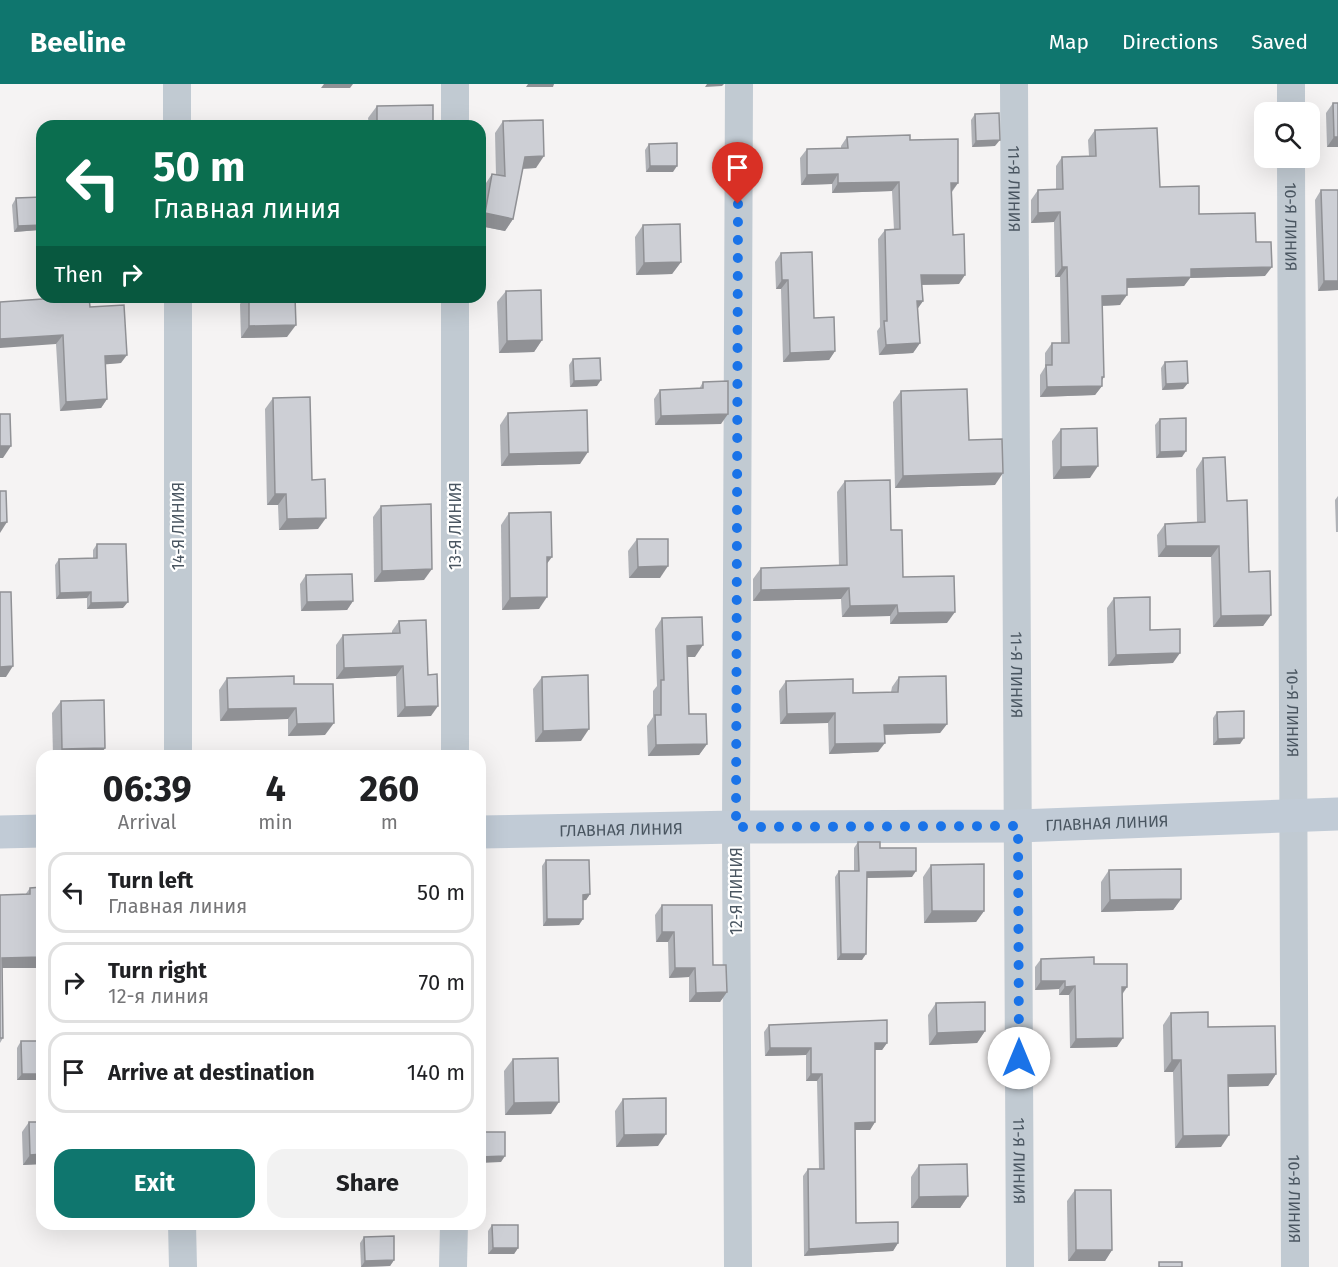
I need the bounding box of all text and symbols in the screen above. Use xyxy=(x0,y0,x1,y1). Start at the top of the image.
text: Beeline xyxy=(30,26,126,59)
text: Map xyxy=(1049,29,1089,55)
text: Directions xyxy=(1122,29,1218,55)
text: Saved xyxy=(1251,29,1308,55)
map controls xyxy=(1254,102,1320,168)
button: search xyxy=(1254,102,1320,168)
text: 50 m xyxy=(153,142,246,192)
pin xyxy=(712,142,763,204)
icon: left xyxy=(54,144,132,222)
street label: 11-Я ЛИНИЯ xyxy=(1004,146,1024,232)
icon: arrive xyxy=(721,151,754,184)
street label: 10-Я ЛИНИЯ xyxy=(1281,182,1300,272)
text: Главная линия xyxy=(153,193,341,225)
icon: right xyxy=(115,258,148,291)
text: Then xyxy=(54,261,103,288)
street label: 14-Я ЛИНИЯ xyxy=(169,482,188,570)
street label: 13-Я ЛИНИЯ xyxy=(446,482,465,570)
street label: 11-Я ЛИНИЯ xyxy=(1007,632,1026,718)
street label: 10-Я ЛИНИЯ xyxy=(1283,668,1302,758)
text: 06:39 xyxy=(103,767,192,811)
text: 4 xyxy=(265,767,286,811)
text: 260 xyxy=(359,767,419,811)
text: Arrival xyxy=(118,810,176,834)
text: min xyxy=(258,810,293,834)
text: m xyxy=(381,810,398,834)
street label: ГЛАВНАЯ ЛИНИЯ xyxy=(1045,811,1169,835)
street label: ГЛАВНАЯ ЛИНИЯ xyxy=(559,819,683,840)
street label: 12-Я ЛИНИЯ xyxy=(727,847,746,935)
text: Turn left xyxy=(108,867,193,894)
icon: left xyxy=(57,876,90,909)
text: 50 m xyxy=(417,879,465,906)
text: Главная линия xyxy=(108,894,247,918)
text: Turn right xyxy=(108,957,207,984)
icon: right xyxy=(57,966,90,999)
text: 70 m xyxy=(419,969,465,996)
text: 12-я линия xyxy=(108,984,209,1008)
position arrow xyxy=(987,1026,1051,1090)
icon: arrive xyxy=(57,1056,90,1089)
text: Arrive at destination xyxy=(108,1059,315,1086)
text: 140 m xyxy=(407,1059,465,1086)
street label: 11-Я ЛИНИЯ xyxy=(1009,1118,1029,1204)
button: Exit xyxy=(54,1149,255,1218)
button: Share xyxy=(267,1149,468,1218)
street label: 10-Я ЛИНИЯ xyxy=(1285,1154,1304,1244)

